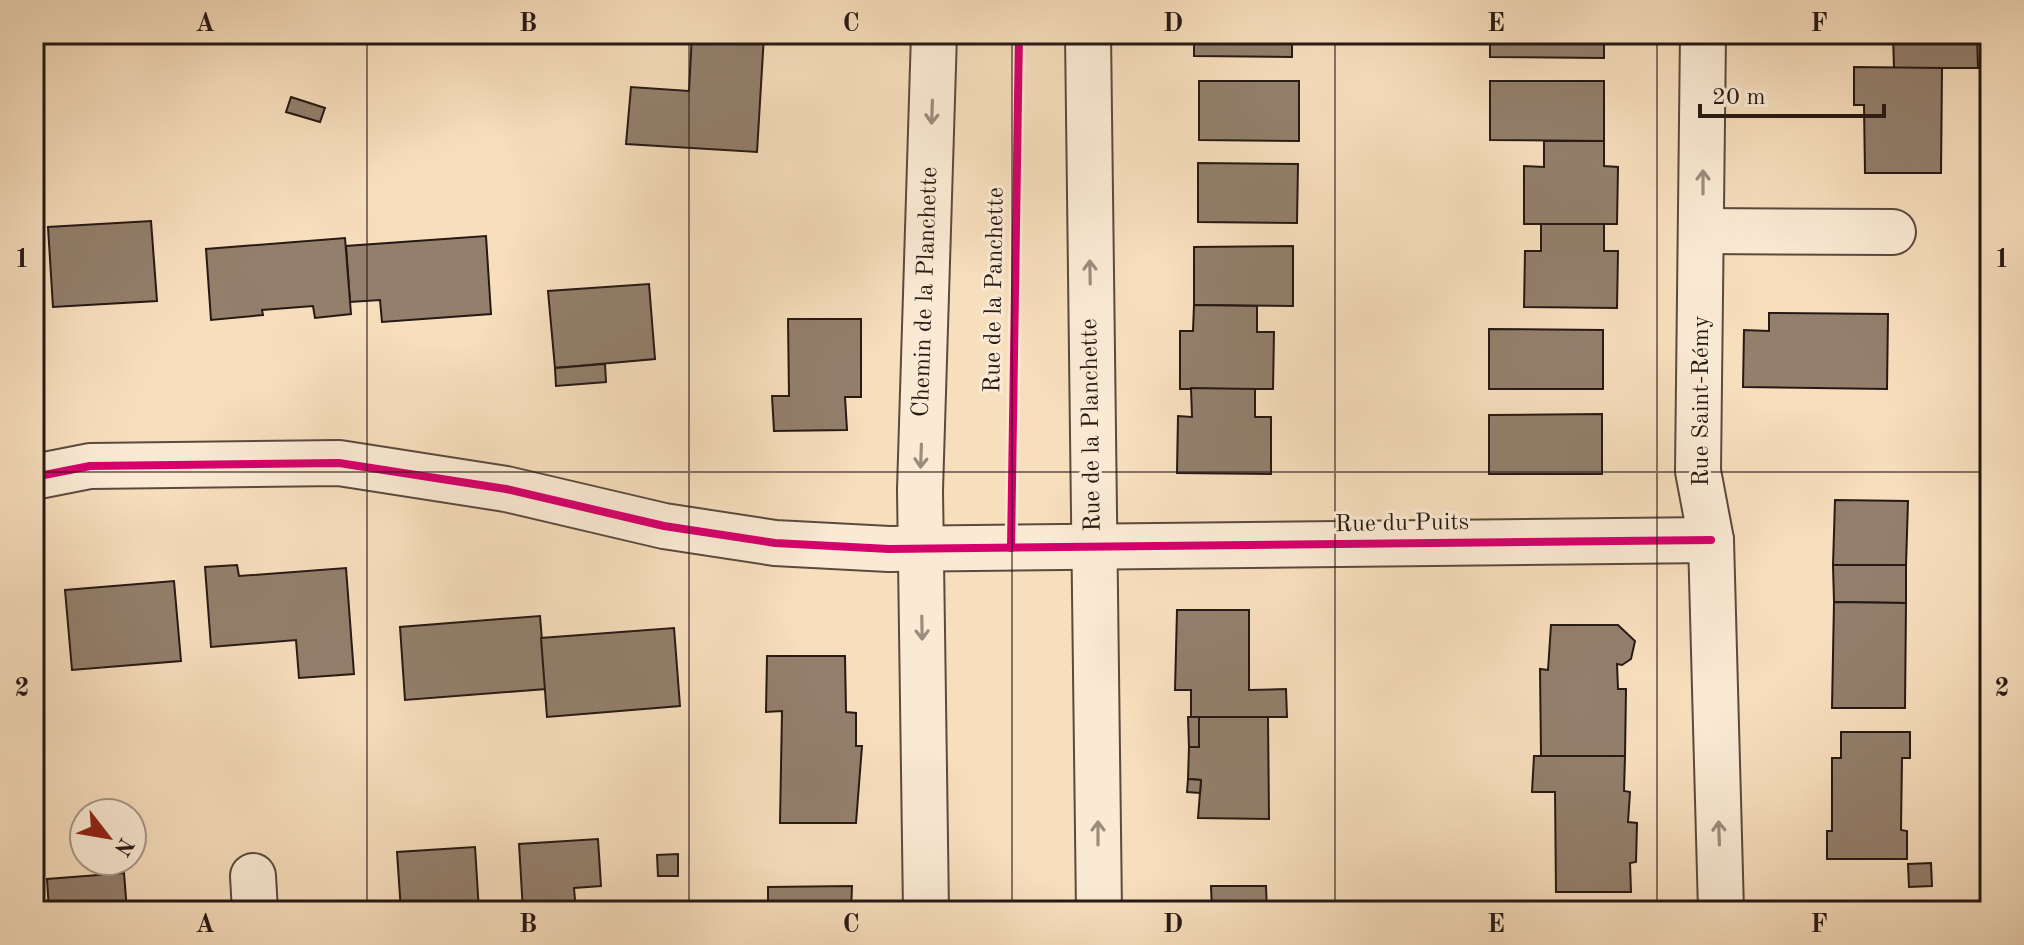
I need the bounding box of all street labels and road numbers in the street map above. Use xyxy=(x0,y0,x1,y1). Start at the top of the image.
street label: Chemin de la Planchette xyxy=(910,166,942,418)
street label: Rue de la Panchette xyxy=(981,187,1009,393)
street label: Rue Saint-Rémy xyxy=(1690,315,1714,487)
street label: Rue de la Planchette xyxy=(1078,318,1106,532)
street label: Rue du Puits xyxy=(1335,511,1469,537)

